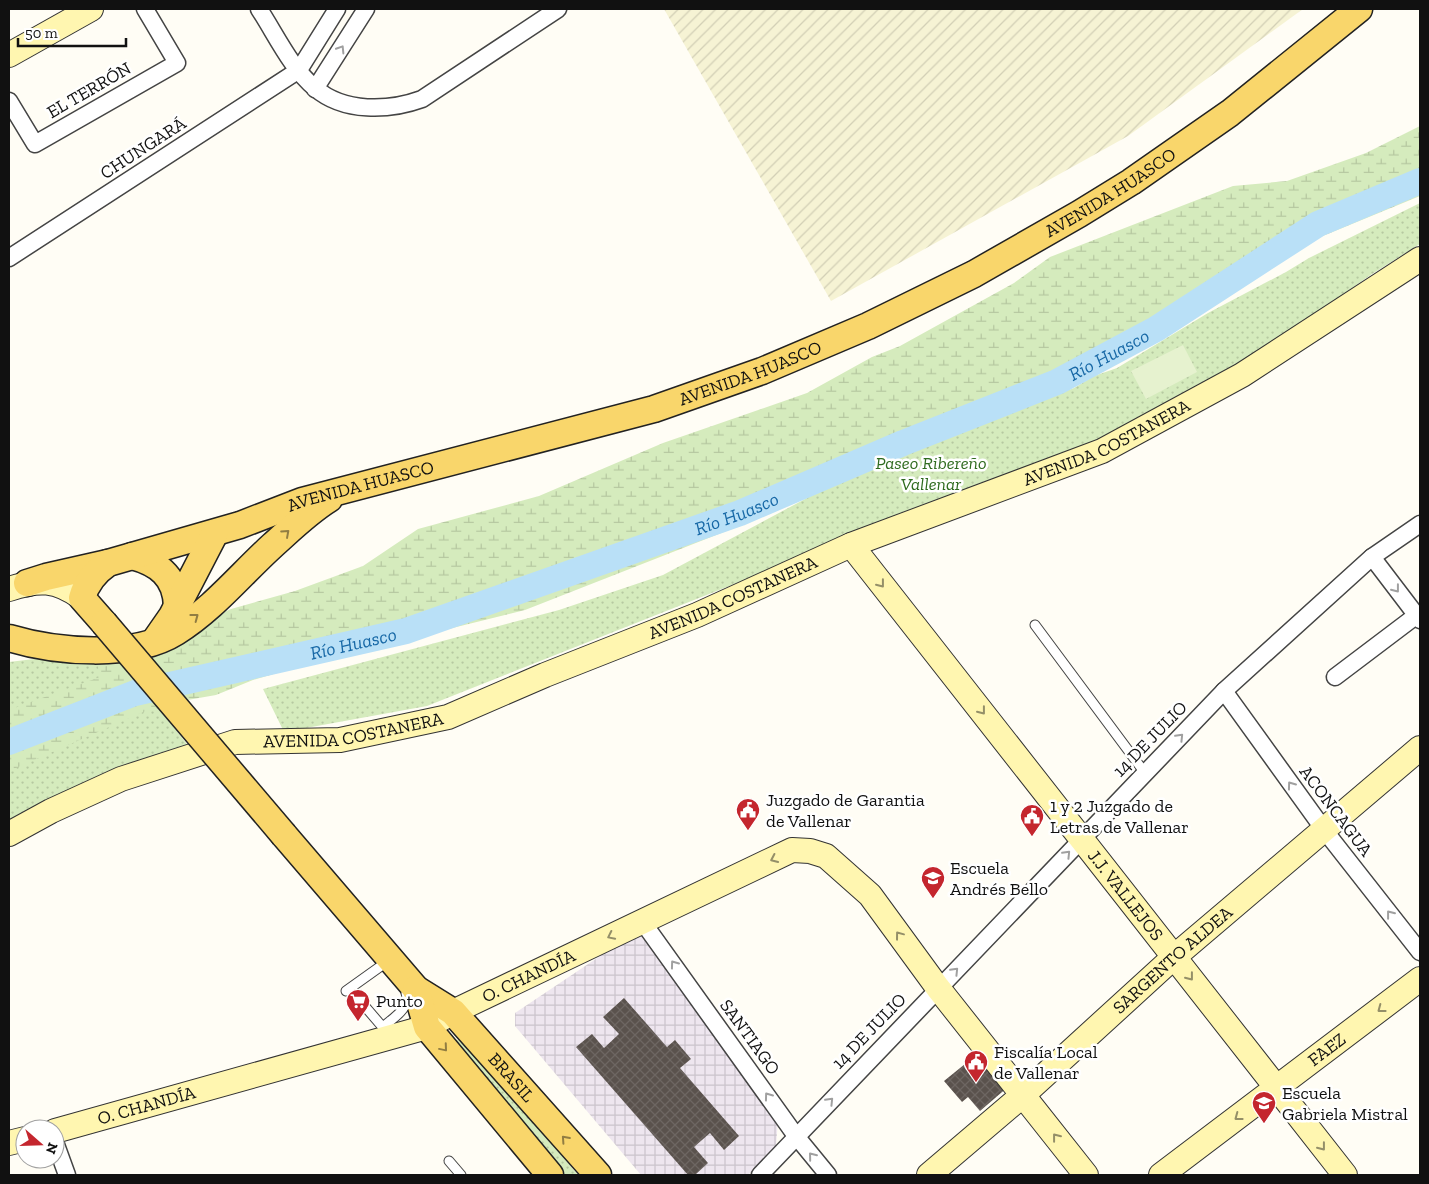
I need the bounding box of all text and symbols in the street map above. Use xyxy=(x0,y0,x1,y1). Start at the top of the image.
scale bar xyxy=(18,15,125,47)
text: 50 m xyxy=(25,24,58,42)
one-way arrow xyxy=(334,45,344,54)
street label: EL TERRÓN xyxy=(43,57,135,123)
street label: CHUNGARÁ xyxy=(96,112,190,184)
street label: AVENIDA HUASCO xyxy=(1041,143,1180,242)
water label: Río Huasco xyxy=(1065,324,1153,386)
street label: AVENIDA HUASCO xyxy=(676,336,825,410)
street label: AVENIDA COSTANERA xyxy=(1020,394,1194,491)
park label: Paseo Ribereño Vallenar xyxy=(875,452,987,495)
street label: AVENIDA HUASCO xyxy=(284,456,436,517)
water label: Río Huasco xyxy=(692,487,782,540)
one-way arrow xyxy=(281,530,290,539)
street label: AVENIDA COSTANERA xyxy=(645,551,821,644)
one-way arrow xyxy=(876,578,884,587)
one-way arrow xyxy=(1390,583,1399,592)
one-way arrow xyxy=(189,615,198,623)
water label: Río Huasco xyxy=(308,623,399,665)
street label: 14 DE JULIO xyxy=(1108,696,1192,782)
one-way arrow xyxy=(976,705,985,715)
street label: AVENIDA COSTANERA xyxy=(263,707,446,752)
one-way arrow xyxy=(1174,734,1183,743)
street label: ACONCAGUA xyxy=(1295,761,1377,861)
one-way arrow xyxy=(1288,781,1298,790)
place label: Juzgado de Garantia de Vallenar xyxy=(766,789,925,832)
place label: 1 y 2 Juzgado de Letras de Vallenar xyxy=(1050,795,1189,838)
public building icon: Juzgado de Garantia de Vallenar xyxy=(735,797,761,831)
public building icon: 1 y 2 Juzgado de Letras de Vallenar xyxy=(1019,803,1045,837)
street label: J.J. VALLEJOS xyxy=(1083,845,1168,945)
one-way arrow xyxy=(1062,851,1071,860)
one-way arrow xyxy=(770,852,779,863)
place label: Escuela Andrés Bello xyxy=(950,857,1048,900)
school or university icon: Escuela Andrés Bello xyxy=(920,865,946,899)
street label: SARGENTO ALDEA xyxy=(1108,901,1237,1018)
one-way arrow xyxy=(1387,910,1396,920)
one-way arrow xyxy=(607,929,616,940)
one-way arrow xyxy=(896,931,905,941)
street label: O. CHANDÍA xyxy=(478,944,579,1008)
one-way arrow xyxy=(671,961,679,970)
one-way arrow xyxy=(949,968,958,977)
one-way arrow xyxy=(1184,971,1193,981)
supermarket icon: Punto xyxy=(345,988,371,1022)
street label: 14 DE JULIO xyxy=(827,988,911,1074)
place label: Punto xyxy=(376,990,423,1012)
street label: SANTIAGO xyxy=(715,995,785,1079)
one-way arrow xyxy=(1378,1003,1387,1011)
street label: FAEZ xyxy=(1304,1028,1350,1071)
place label: Fiscalía Local de Vallenar xyxy=(994,1041,1098,1084)
one-way arrow xyxy=(438,1042,446,1051)
street label: BRASIL xyxy=(483,1048,539,1107)
public building icon: Fiscalía Local de Vallenar xyxy=(963,1049,989,1083)
street label: O. CHANDÍA xyxy=(95,1081,198,1130)
place label: Escuela Gabriela Mistral xyxy=(1282,1082,1408,1125)
school or university icon: Escuela Gabriela Mistral xyxy=(1251,1090,1277,1124)
one-way arrow xyxy=(765,1093,774,1102)
one-way arrow xyxy=(824,1098,833,1107)
one-way arrow xyxy=(1234,1111,1244,1120)
north arrow xyxy=(15,1119,65,1169)
one-way arrow xyxy=(1053,1134,1061,1143)
one-way arrow xyxy=(562,1135,571,1144)
text: N xyxy=(42,1140,62,1157)
one-way arrow xyxy=(1317,1141,1326,1150)
one-way arrow xyxy=(810,1153,818,1162)

